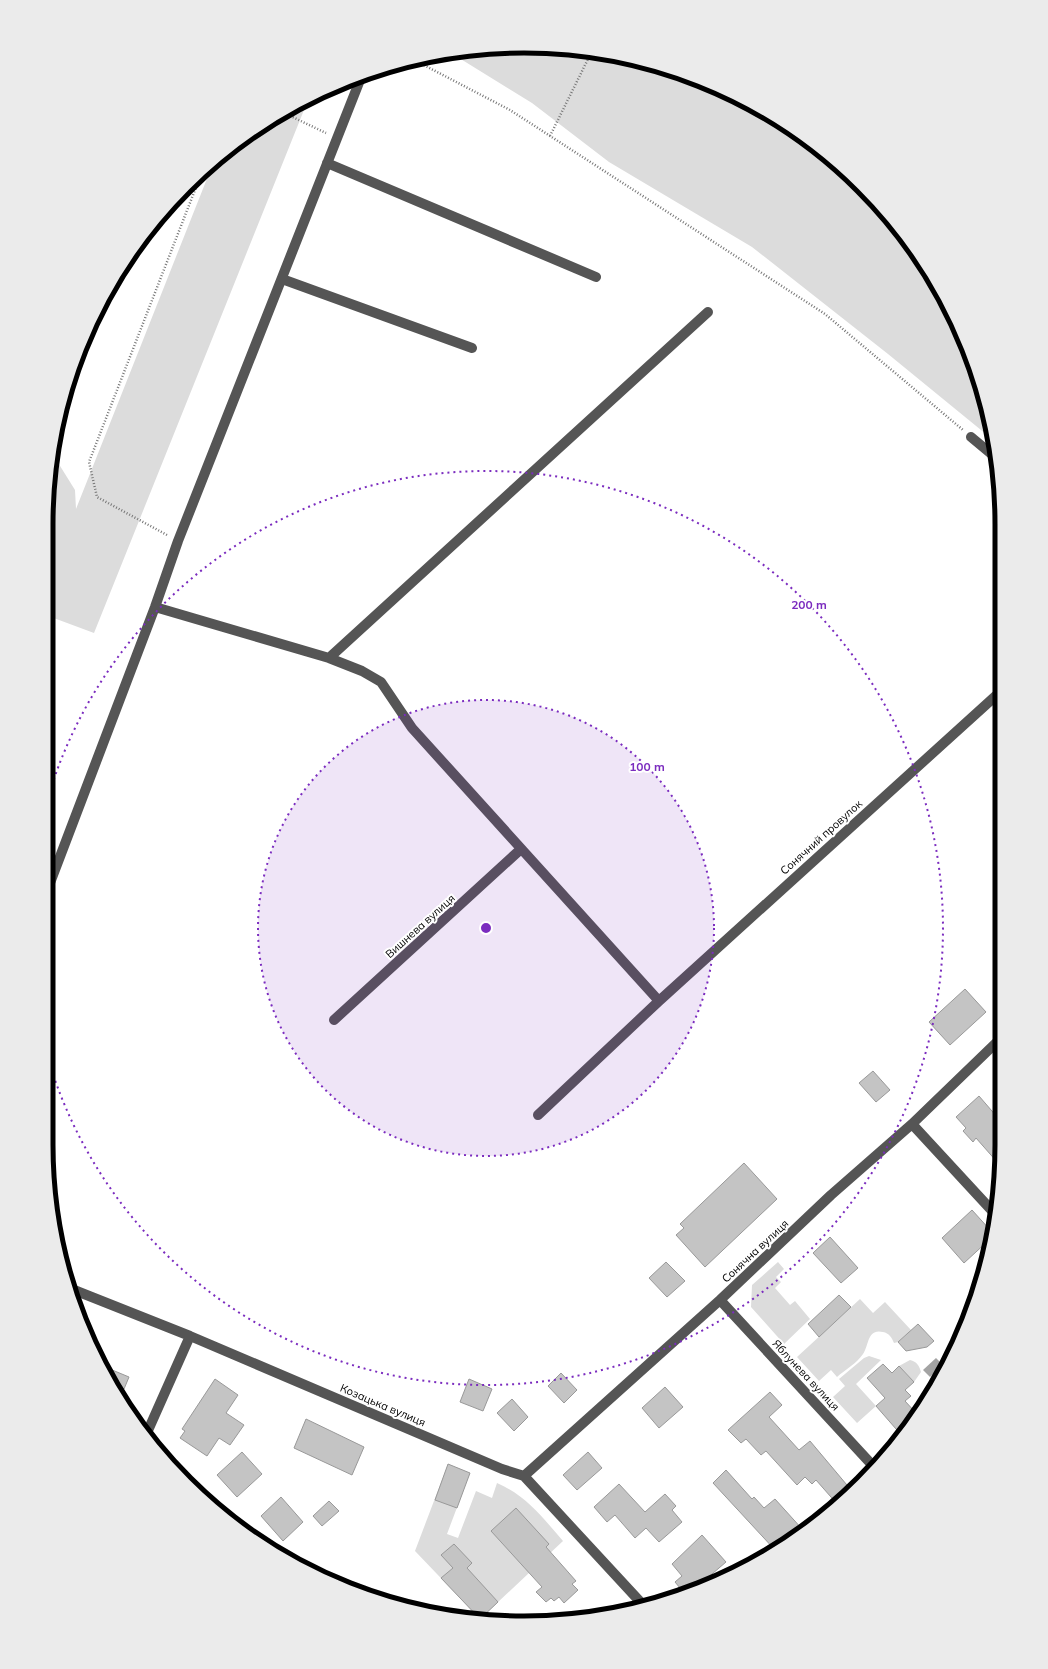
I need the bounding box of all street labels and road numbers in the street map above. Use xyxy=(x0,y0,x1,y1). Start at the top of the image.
street label: Сонячний провулок xyxy=(777,797,865,877)
street label: Вишнева вулиця xyxy=(382,891,458,961)
street label: Сонячна вулиця xyxy=(719,1216,791,1286)
street label: Яблунева вулиця xyxy=(769,1337,843,1413)
street label: Козацька вулиця xyxy=(338,1381,428,1429)

